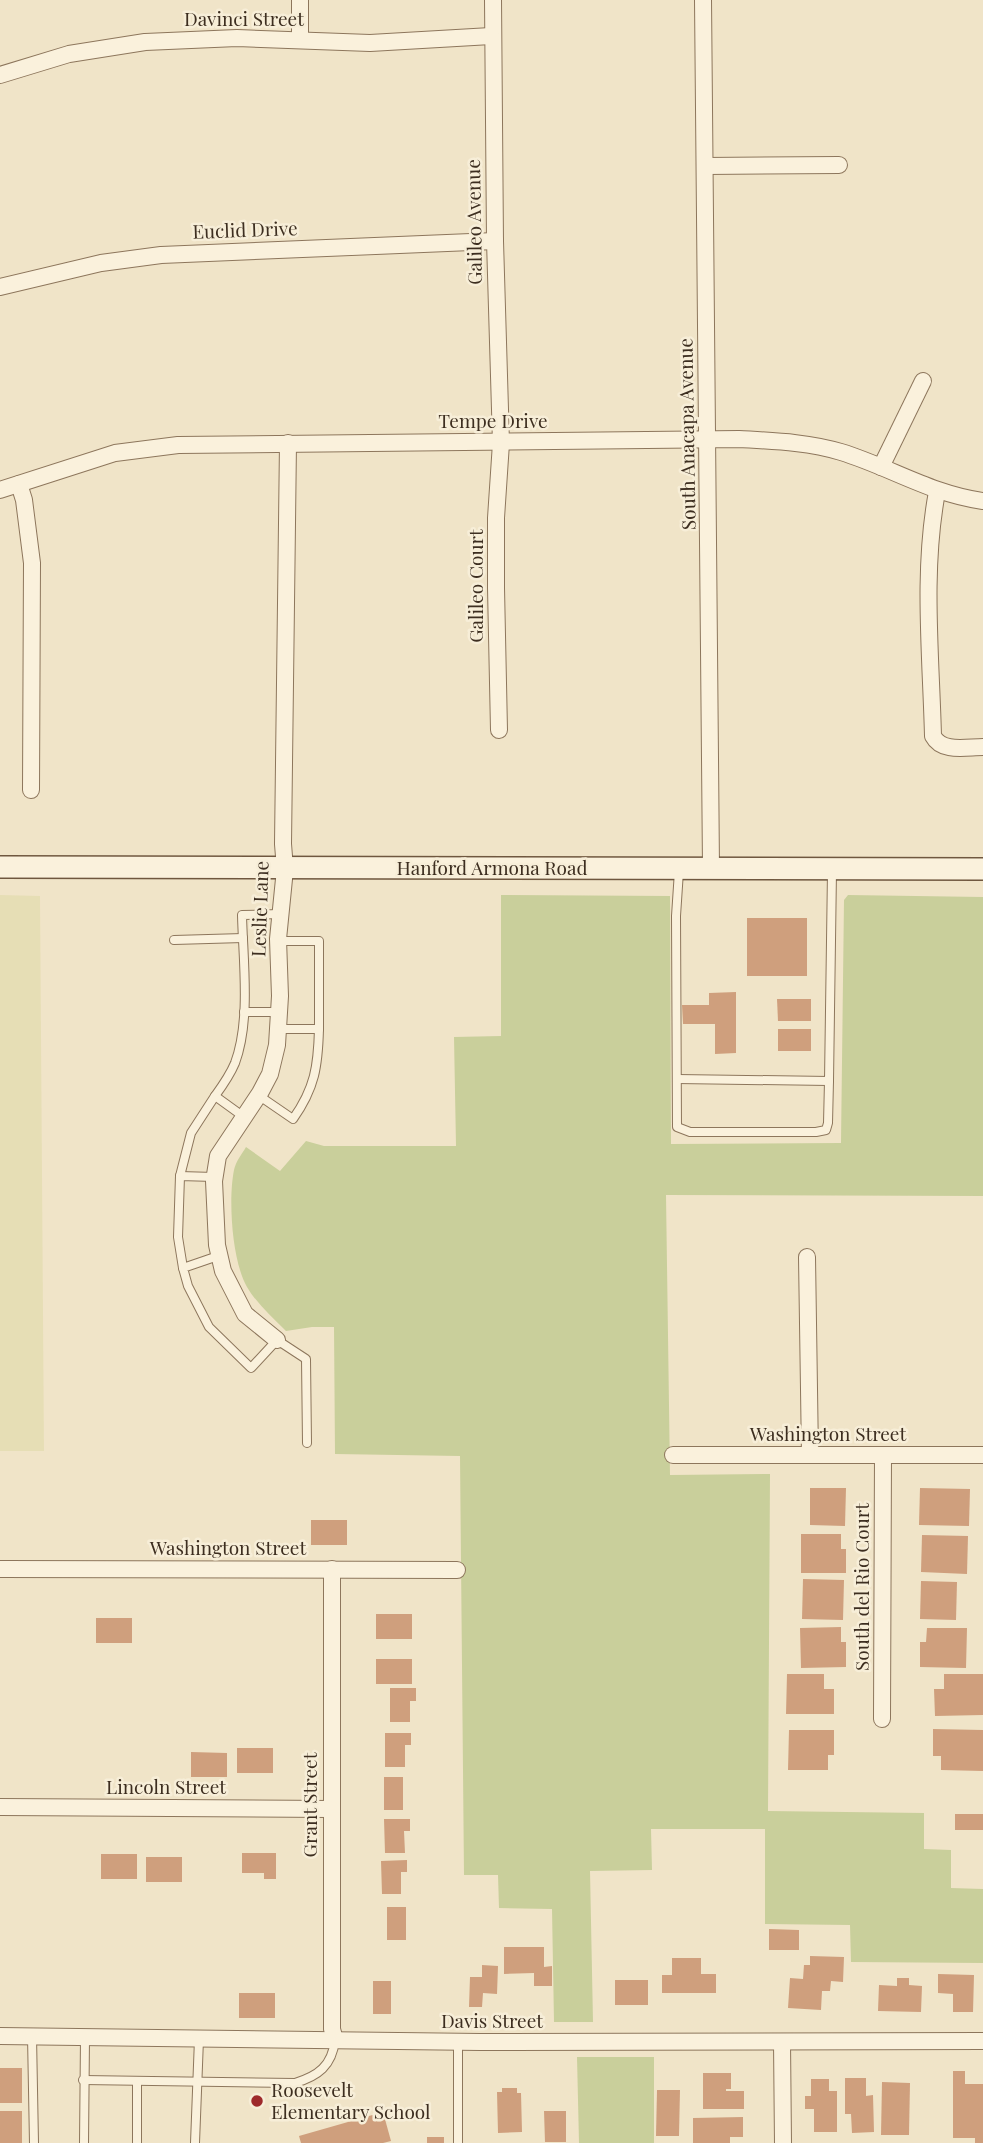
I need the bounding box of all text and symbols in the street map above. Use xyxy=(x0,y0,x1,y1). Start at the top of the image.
street label: Davinci Street xyxy=(184,5,304,31)
street label: Galileo Avenue xyxy=(459,159,487,285)
street label: Euclid Drive xyxy=(192,214,298,244)
street label: South Anacapa Avenue xyxy=(671,338,701,530)
street label: Tempe Drive xyxy=(438,407,548,433)
street label: Galileo Court xyxy=(462,529,488,643)
street label: Hanford Armona Road xyxy=(397,854,587,880)
street label: Leslie Lane xyxy=(244,860,274,957)
street label: Washington Street xyxy=(749,1420,906,1446)
street label: South del Rio Court xyxy=(848,1503,874,1671)
street label: Washington Street xyxy=(149,1534,306,1560)
street label: Grant Street xyxy=(296,1752,322,1857)
street label: Lincoln Street xyxy=(106,1773,226,1799)
street label: Davis Street xyxy=(441,2007,543,2033)
place label: Roosevelt Elementary School xyxy=(271,2076,431,2124)
marker: Roosevelt Elementary School xyxy=(249,2093,265,2109)

